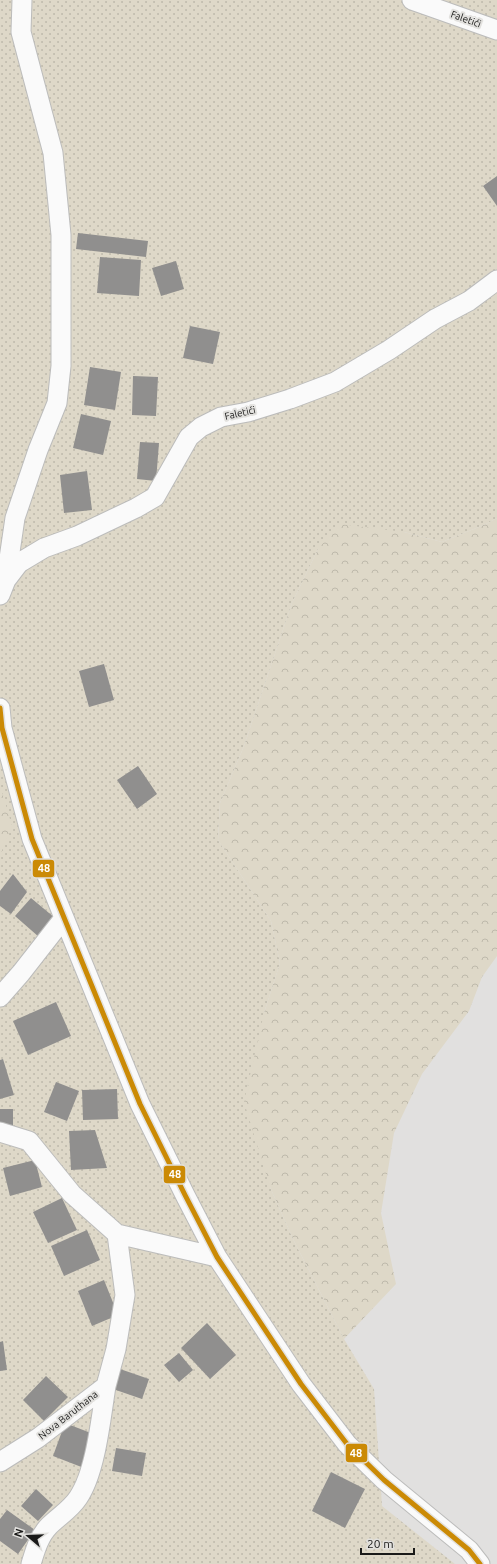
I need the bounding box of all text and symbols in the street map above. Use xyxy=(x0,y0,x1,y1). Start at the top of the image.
street label: Faletići xyxy=(449,8,483,30)
street label: Faletići xyxy=(223,404,257,422)
line badge: 48 xyxy=(32,859,55,878)
text: 48 xyxy=(38,862,50,874)
line badge: 48 xyxy=(163,1165,186,1184)
text: 48 xyxy=(169,1168,181,1180)
street label: Nova Baruthana xyxy=(36,1389,100,1441)
line badge: 48 xyxy=(345,1443,368,1463)
text: 48 xyxy=(350,1447,362,1459)
north arrow xyxy=(8,1516,48,1556)
text: N xyxy=(12,1527,26,1539)
scale bar xyxy=(361,1530,414,1556)
text: 20 m xyxy=(367,1537,394,1550)

